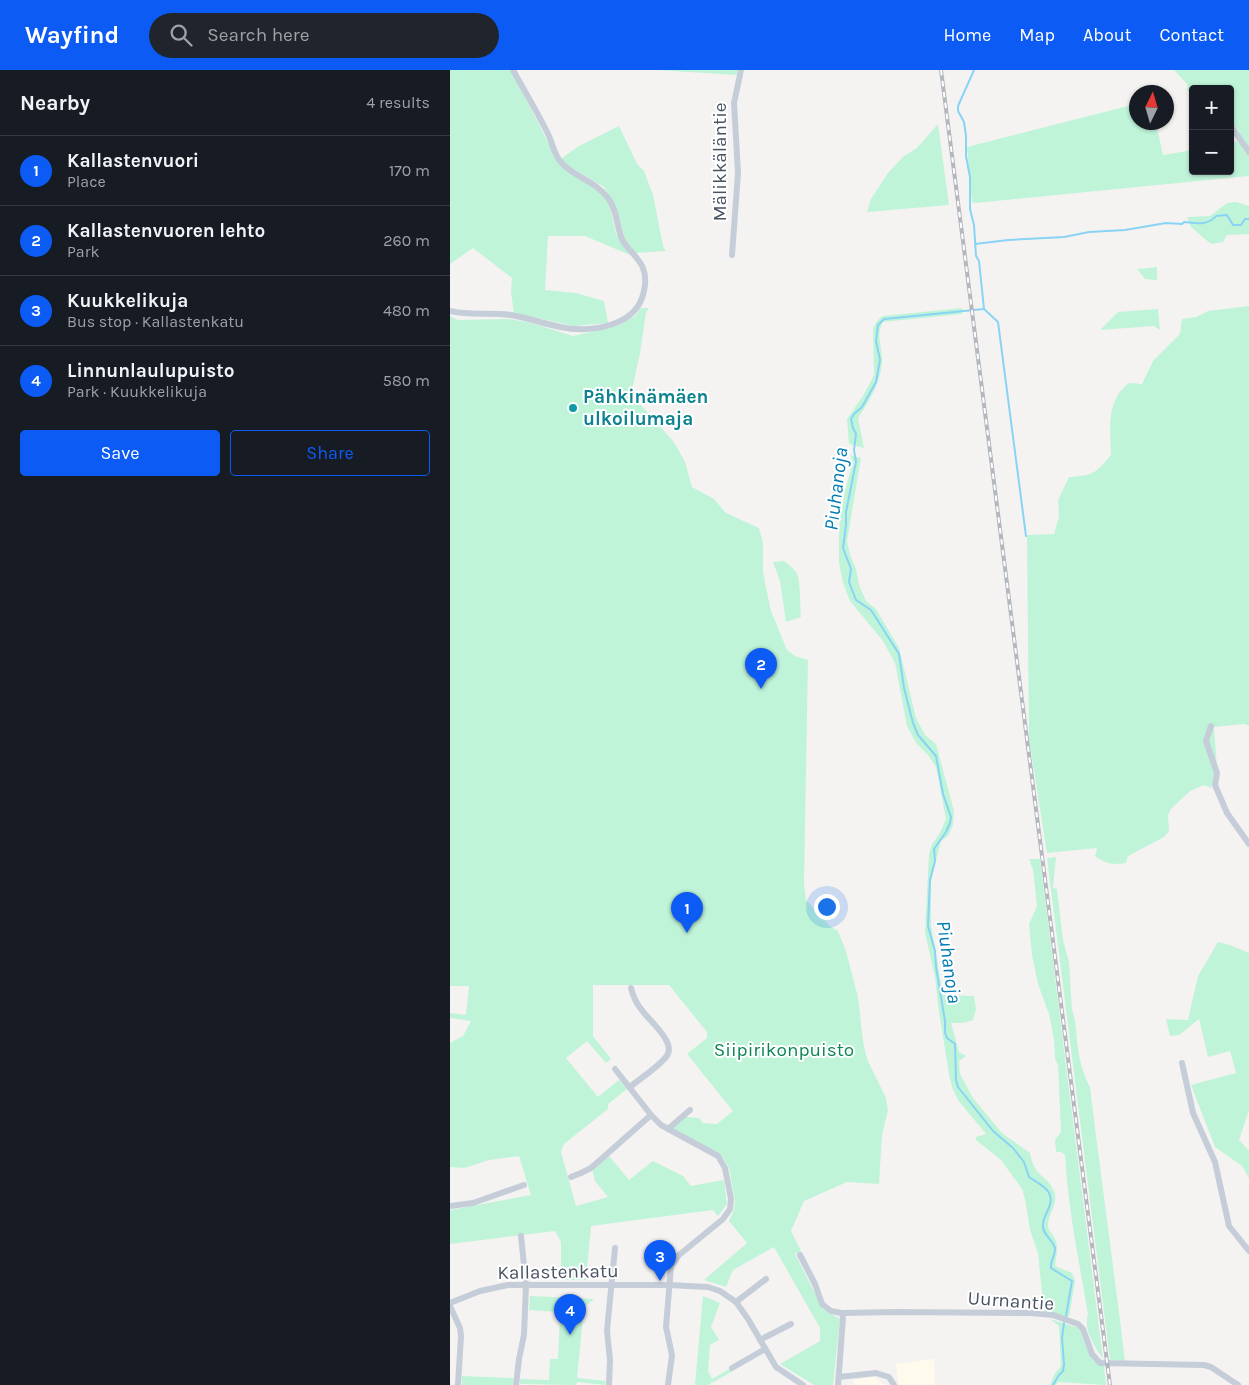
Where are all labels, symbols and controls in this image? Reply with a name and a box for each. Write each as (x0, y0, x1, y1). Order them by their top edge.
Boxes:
search box (149, 13, 499, 58)
text: Wayfind (25, 21, 119, 49)
icon: search (167, 21, 195, 49)
text: Search here (207, 24, 309, 46)
text: Home (943, 24, 991, 46)
text: Map (1019, 24, 1055, 46)
text: About (1083, 24, 1132, 46)
text: Contact (1160, 24, 1224, 46)
north arrow (1129, 85, 1174, 130)
map controls (1189, 85, 1234, 175)
button: + (1189, 85, 1234, 130)
text: Nearby (20, 91, 90, 115)
text: 4 results (366, 93, 430, 112)
street label: Mälikkäläntie (709, 102, 731, 222)
button: − (1189, 130, 1234, 175)
text: Kallastenvuori (67, 150, 199, 172)
text: 1 (33, 161, 39, 180)
text: 170 m (389, 161, 430, 180)
text: Place (67, 172, 106, 191)
text: Kallastenvuoren lehto (67, 220, 265, 242)
text: 2 (31, 231, 41, 250)
text: 260 m (383, 231, 430, 250)
text: Park (67, 242, 99, 261)
text: Kuukkelikuja (67, 290, 188, 312)
text: 3 (31, 301, 41, 320)
text: 480 m (383, 301, 430, 320)
text: Bus stop · Kallastenkatu (67, 312, 244, 331)
text: Linnunlaulupuisto (67, 360, 235, 382)
text: 4 (31, 371, 41, 390)
text: 580 m (383, 371, 430, 390)
text: Park · Kuukkelikuja (67, 382, 207, 401)
place label: Pähkinämäen ulkoilumaja (583, 386, 708, 430)
marker: Pähkinämäen ulkoilumaja (567, 402, 579, 414)
button: Save (20, 430, 220, 476)
button: Share (230, 430, 430, 476)
water label: Piuhanoja (819, 446, 853, 532)
pin: 2 (745, 648, 777, 689)
pin: 1 (671, 892, 703, 933)
your location (814, 894, 840, 920)
water label: Piuhanoja (932, 919, 966, 1005)
park label: Siipirikonpuisto (714, 1039, 854, 1061)
pin: 3 (644, 1240, 676, 1281)
street label: Kallastenkatu (497, 1260, 619, 1284)
street label: Uurnantie (967, 1287, 1055, 1315)
pin: 4 (554, 1294, 586, 1335)

